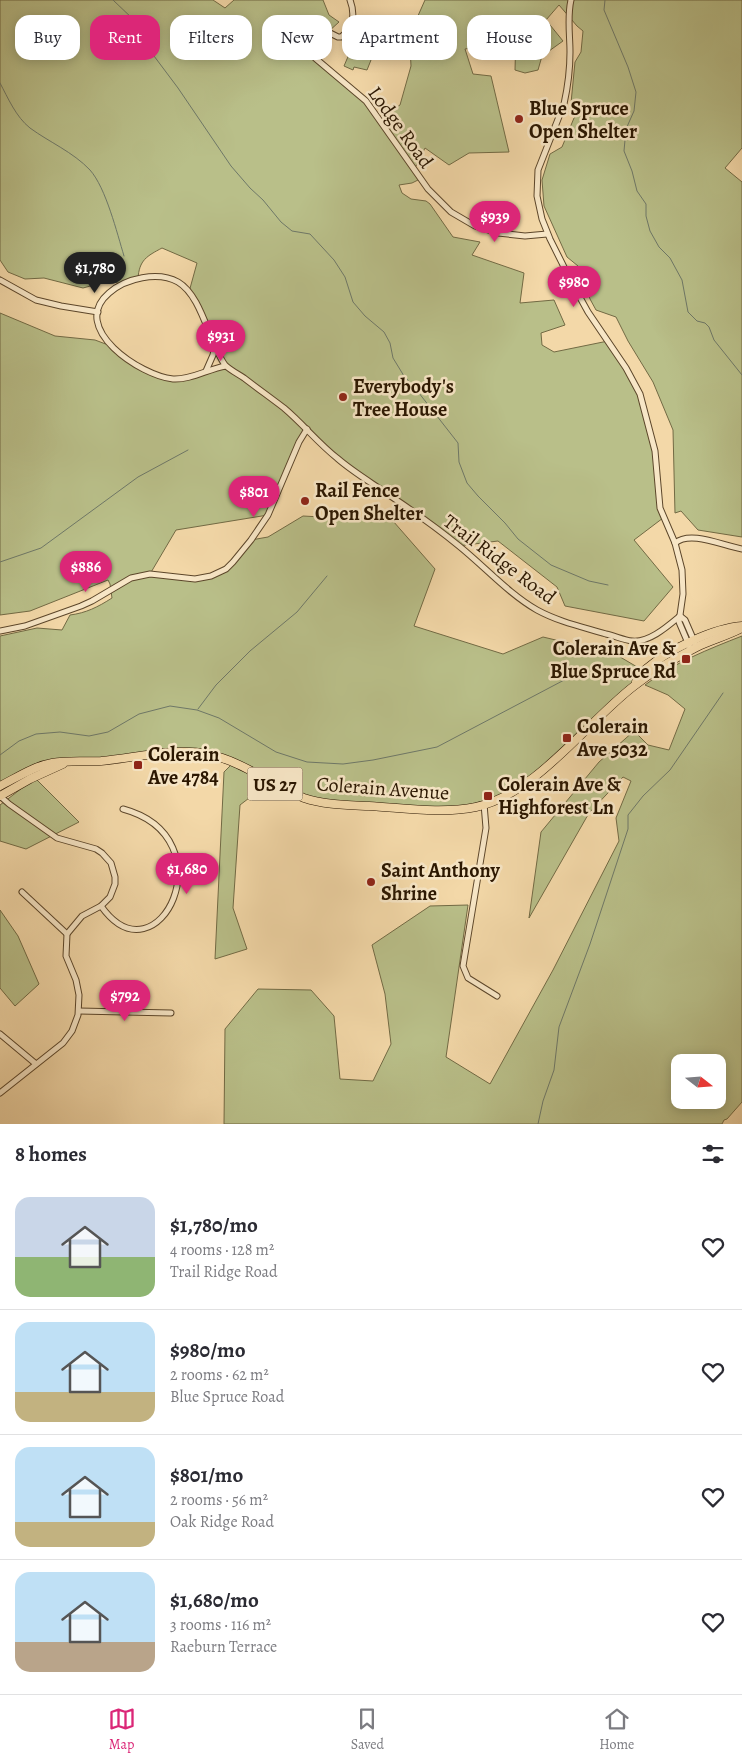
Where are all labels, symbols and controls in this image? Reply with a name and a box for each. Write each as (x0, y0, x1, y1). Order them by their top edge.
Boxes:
chip: Buy (15, 15, 80, 60)
chip: Rent (90, 15, 160, 60)
chip: Filters (170, 15, 252, 60)
chip: New (262, 15, 332, 60)
chip: Apartment (342, 15, 457, 60)
chip: House (467, 15, 551, 60)
street label: Lodge Road (362, 81, 440, 174)
place label: Blue Spruce Open Shelter (529, 95, 637, 145)
marker: Blue Spruce Open Shelter (513, 113, 525, 125)
pin: $939 (465, 200, 525, 243)
text: $939 (480, 206, 510, 228)
pin: $1,780 (54, 252, 136, 294)
text: $1,780 (75, 257, 115, 279)
pin: $980 (544, 266, 604, 308)
text: $980 (559, 271, 589, 293)
pin: $931 (191, 320, 251, 362)
text: $931 (207, 325, 235, 347)
place label: Everybody's Tree House (353, 373, 454, 423)
marker: Everybody's Tree House (337, 391, 349, 403)
pin: $801 (224, 476, 284, 518)
place label: Rail Fence Open Shelter (315, 477, 423, 527)
text: $801 (240, 481, 268, 503)
marker: Rail Fence Open Shelter (299, 495, 311, 507)
street label: Trail Ridge Road (438, 508, 562, 611)
pin: $886 (56, 550, 116, 593)
text: $886 (71, 556, 101, 578)
place label: Colerain Ave & Blue Spruce Rd (550, 635, 677, 685)
marker: Colerain Ave & Blue Spruce Rd (680, 653, 692, 665)
place label: Colerain Ave 5032 (576, 713, 649, 763)
marker: Colerain Ave 5032 (561, 732, 573, 744)
place label: Colerain Ave 4784 (147, 741, 220, 791)
marker: Colerain Ave 4784 (132, 759, 144, 771)
road number: US 27 (248, 768, 302, 801)
street label: Colerain Avenue (316, 770, 450, 807)
place label: Colerain Ave & Highforest Ln (498, 771, 622, 821)
marker: Colerain Ave & Highforest Ln (482, 790, 494, 802)
pin: $1,680 (146, 852, 228, 895)
place label: Saint Anthony Shrine (381, 857, 500, 907)
text: $1,680 (167, 858, 207, 880)
marker: Saint Anthony Shrine (365, 876, 377, 888)
pin: $792 (95, 980, 155, 1022)
text: $792 (110, 985, 140, 1007)
north arrow (671, 1054, 726, 1109)
map controls (671, 1054, 726, 1109)
text: 8 homes (15, 1140, 87, 1168)
icon: filters (699, 1140, 727, 1168)
text: $1,780/mo (170, 1211, 258, 1239)
icon: home (55, 1217, 115, 1277)
icon: heart (699, 1233, 727, 1261)
text: 4 rooms · 128 m² (170, 1239, 274, 1261)
text: Trail Ridge Road (170, 1261, 278, 1283)
text: $980/mo (170, 1336, 246, 1364)
icon: home (55, 1342, 115, 1402)
icon: heart (699, 1358, 727, 1386)
text: 2 rooms · 62 m² (170, 1364, 269, 1386)
text: Blue Spruce Road (170, 1386, 284, 1408)
text: $801/mo (170, 1461, 243, 1489)
icon: home (55, 1467, 115, 1527)
icon: heart (699, 1483, 727, 1511)
text: 2 rooms · 56 m² (170, 1489, 268, 1511)
text: Oak Ridge Road (170, 1511, 274, 1533)
text: $1,680/mo (170, 1586, 259, 1614)
icon: home (55, 1592, 115, 1652)
icon: heart (699, 1608, 727, 1636)
text: 3 rooms · 116 m² (170, 1614, 271, 1636)
text: Raeburn Terrace (170, 1636, 277, 1658)
tab: Map (108, 1705, 136, 1754)
tab: Saved (351, 1705, 384, 1754)
tab: Home (599, 1705, 634, 1754)

